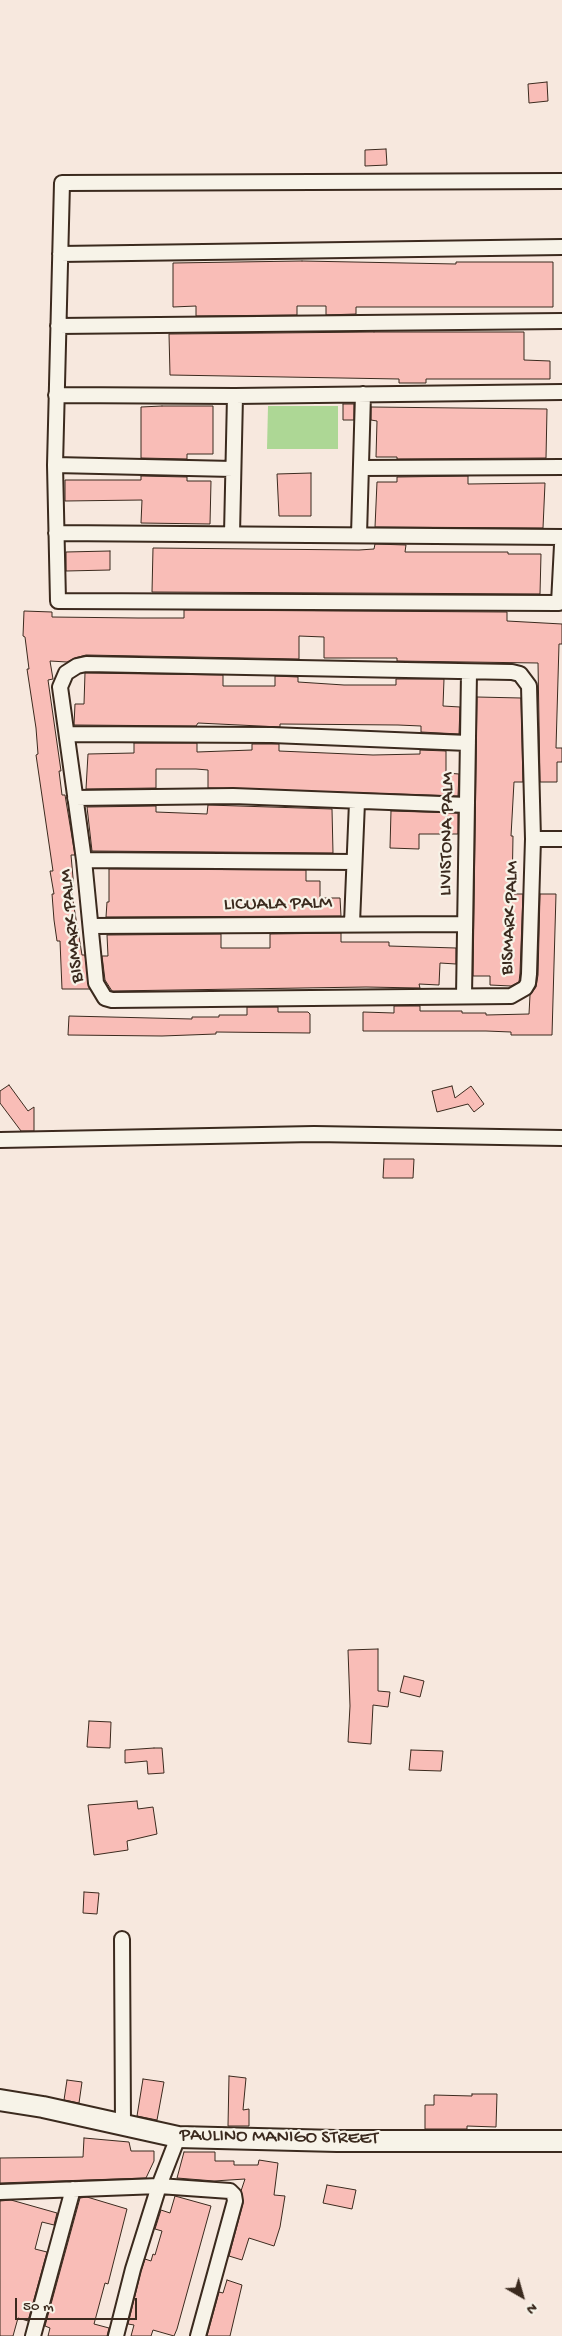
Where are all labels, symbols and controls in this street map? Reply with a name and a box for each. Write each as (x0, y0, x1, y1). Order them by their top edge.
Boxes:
street label: LIVISTONA PALM (436, 772, 460, 896)
street label: BISMARK PALM (497, 860, 525, 976)
street label: BISMARK PALM (56, 868, 90, 984)
street label: LICUALA PALM (224, 893, 332, 917)
street label: PAULINO MANIGO STREET (179, 2125, 379, 2151)
north arrow (497, 2271, 547, 2321)
scale bar (18, 2288, 140, 2320)
text: 50 m (23, 2298, 54, 2316)
text: N (523, 2299, 540, 2318)

